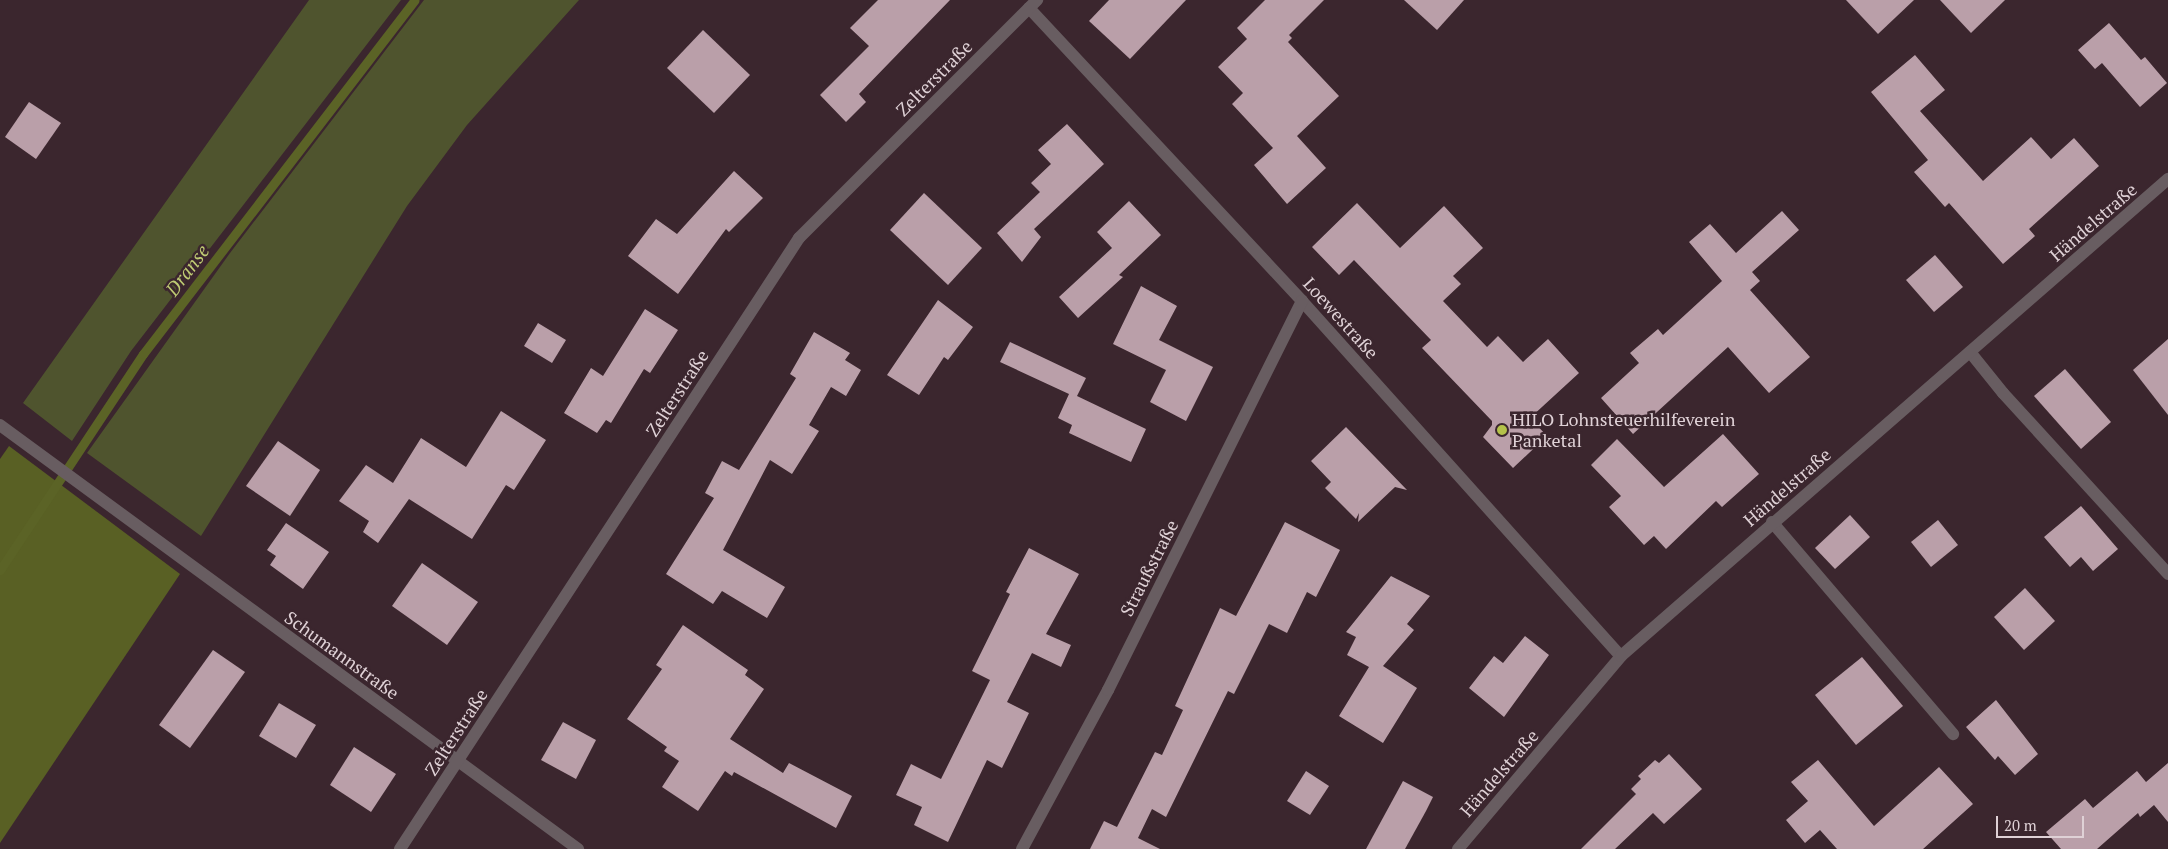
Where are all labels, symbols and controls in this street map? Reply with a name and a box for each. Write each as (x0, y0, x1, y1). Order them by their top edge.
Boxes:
street label: Zelterstraße (891, 35, 977, 121)
street label: Händelstraße (2045, 178, 2141, 266)
water label: Dranse (160, 240, 214, 300)
street label: Loewestraße (1299, 273, 1383, 363)
street label: Zelterstraße (641, 346, 713, 440)
place label: HILO Lohnsteuerhilfeverein Panketal (1512, 409, 1735, 452)
marker: HILO Lohnsteuerhilfeverein Panketal (1496, 424, 1508, 436)
street label: Händelstraße (1739, 443, 1835, 531)
street label: Straußstraße (1116, 516, 1182, 620)
street label: Schumannstraße (281, 606, 403, 704)
street label: Zelterstraße (420, 685, 492, 779)
street label: Händelstraße (1455, 725, 1543, 821)
scale bar (1998, 806, 2086, 838)
text: 20 m (2004, 815, 2037, 835)

